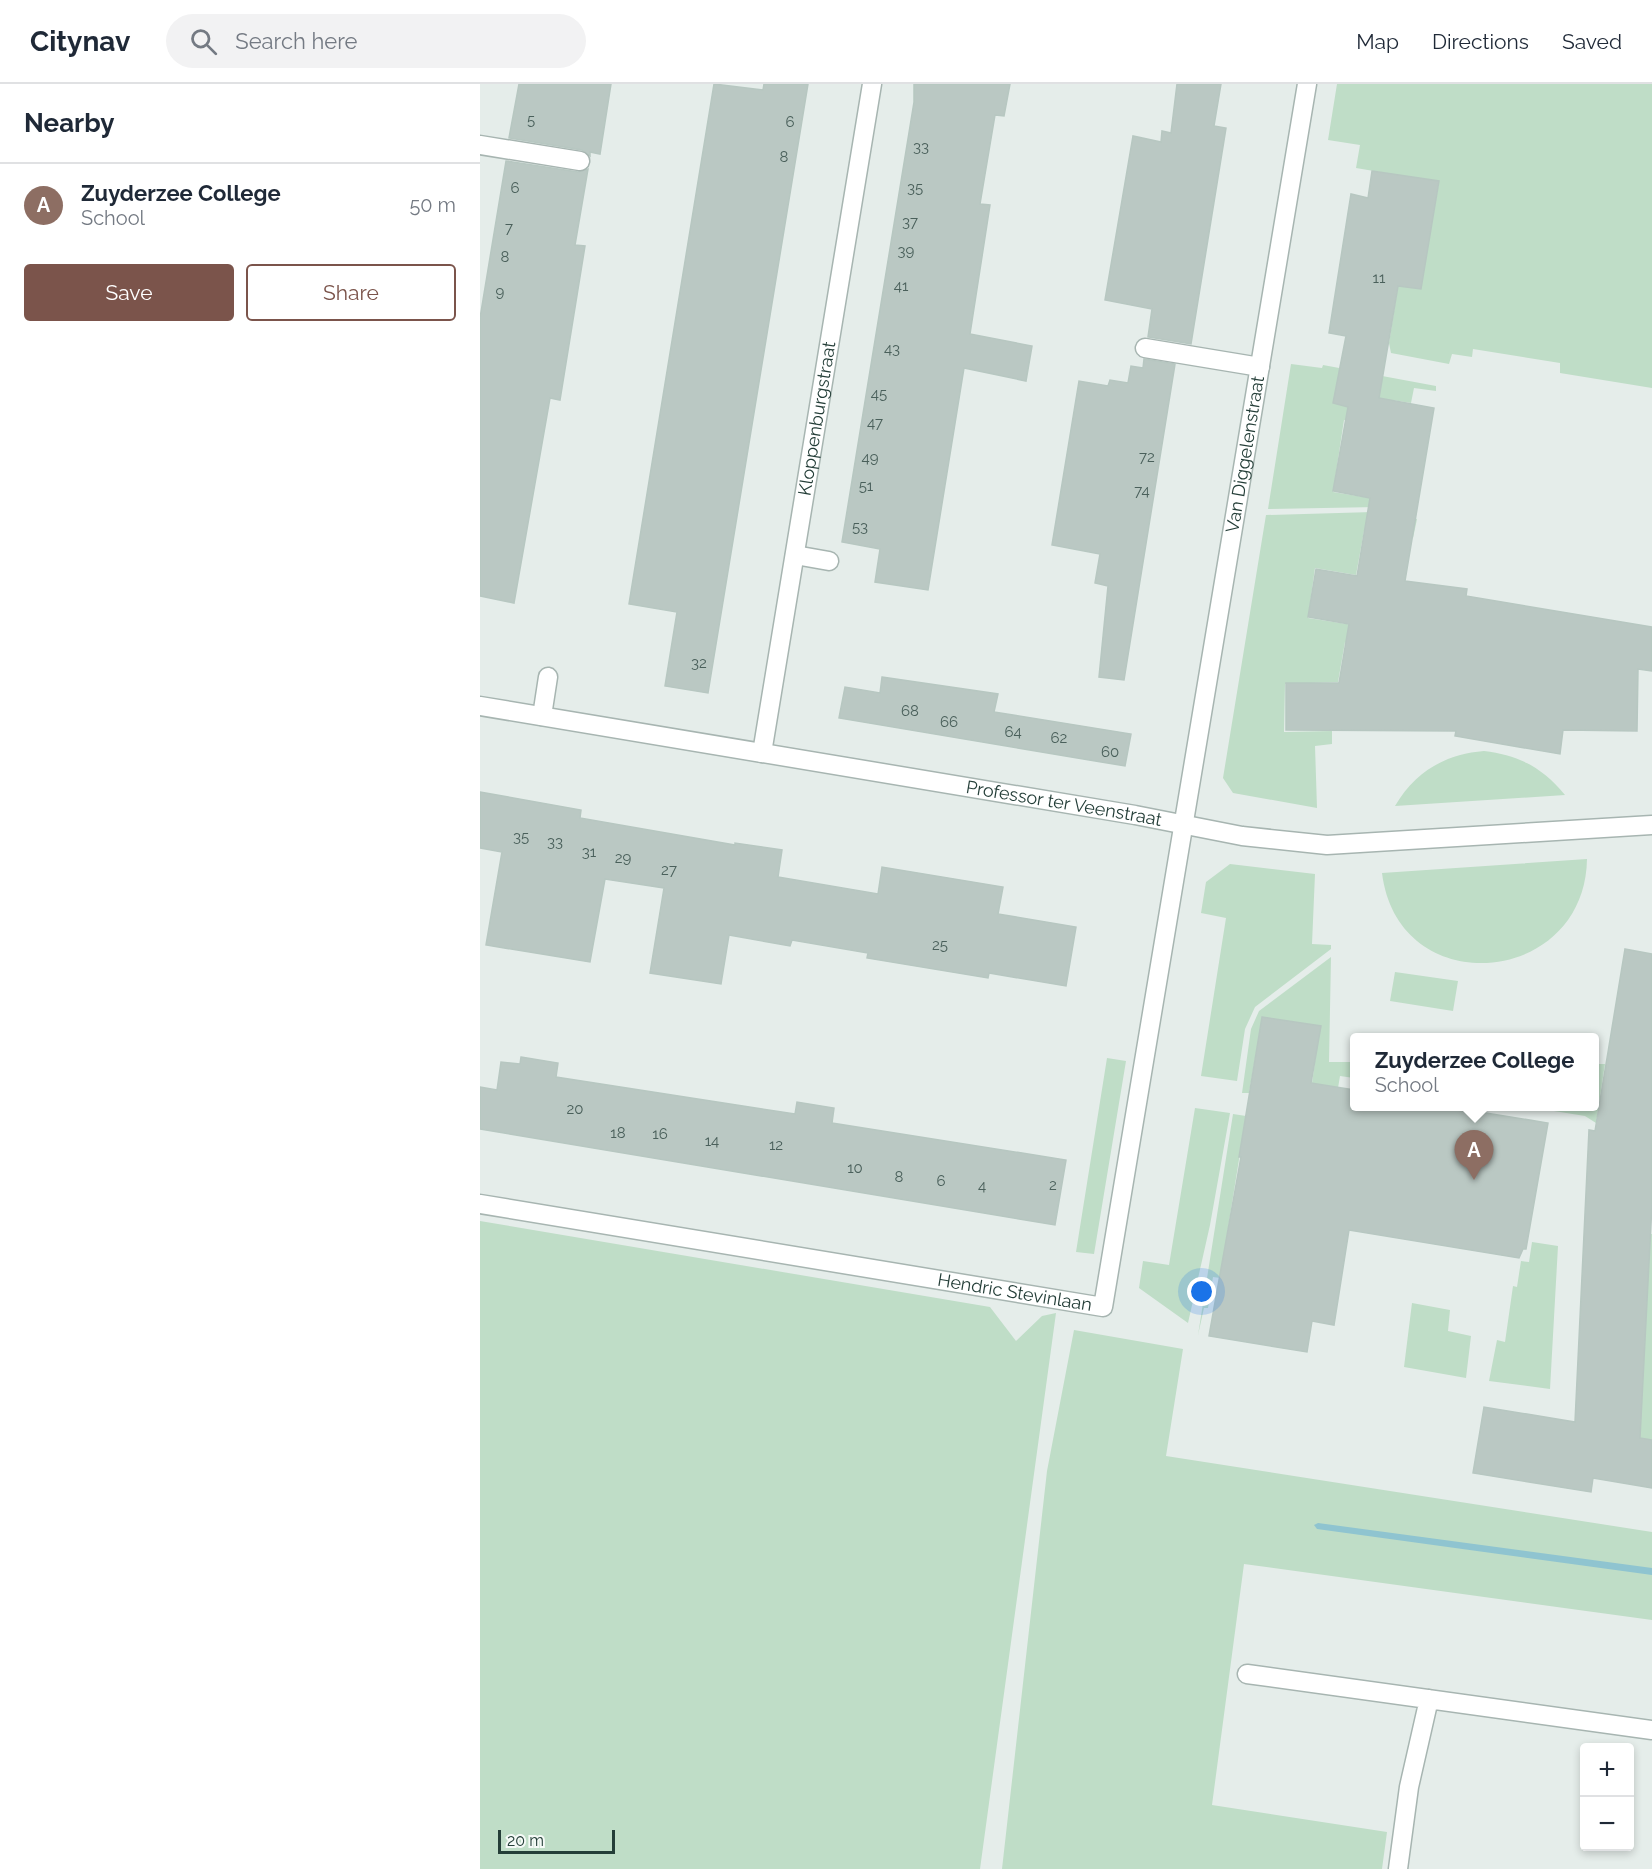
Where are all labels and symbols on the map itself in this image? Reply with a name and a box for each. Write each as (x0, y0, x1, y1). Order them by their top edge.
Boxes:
house number: 5 (527, 111, 535, 129)
house number: 6 (785, 113, 795, 131)
house number: 33 (913, 138, 929, 156)
house number: 8 (780, 148, 789, 166)
house number: 6 (510, 179, 520, 197)
house number: 35 (907, 179, 923, 197)
house number: 37 (902, 213, 918, 231)
house number: 7 (505, 219, 513, 237)
house number: 39 (898, 242, 915, 260)
house number: 8 (501, 248, 510, 266)
house number: 11 (1373, 269, 1386, 287)
house number: 41 (894, 277, 909, 295)
house number: 9 (496, 283, 505, 301)
street label: Kloppenburgstraat (793, 340, 840, 497)
house number: 43 (884, 340, 900, 358)
street label: Van Diggelenstraat (1221, 374, 1268, 534)
house number: 45 (871, 385, 887, 403)
house number: 47 (867, 414, 883, 432)
house number: 72 (1139, 448, 1155, 466)
house number: 49 (862, 449, 879, 467)
house number: 51 (859, 477, 874, 495)
house number: 74 (1134, 482, 1150, 500)
house number: 53 (852, 518, 868, 536)
house number: 32 (691, 654, 707, 672)
house number: 68 (901, 702, 919, 720)
house number: 66 (940, 713, 958, 731)
house number: 64 (1004, 723, 1022, 741)
house number: 62 (1051, 729, 1068, 747)
house number: 60 (1101, 743, 1119, 761)
street label: Professor ter Veenstraat (965, 776, 1164, 830)
house number: 35 (513, 828, 529, 846)
house number: 33 (547, 833, 563, 851)
house number: 31 (582, 843, 597, 861)
house number: 29 (615, 849, 632, 867)
house number: 27 (661, 861, 677, 879)
house number: 25 (932, 936, 948, 954)
house number: 20 (567, 1100, 584, 1118)
house number: 18 (610, 1124, 626, 1142)
house number: 16 (652, 1125, 668, 1143)
pin: A (1454, 1130, 1494, 1180)
house number: 14 (705, 1132, 719, 1150)
house number: 12 (769, 1136, 783, 1154)
house number: 10 (847, 1159, 863, 1177)
house number: 8 (895, 1168, 904, 1186)
house number: 6 (936, 1172, 946, 1190)
house number: 2 (1049, 1176, 1057, 1194)
house number: 4 (978, 1177, 986, 1195)
street label: Hendric Stevinlaan (936, 1269, 1094, 1315)
your location (1187, 1277, 1216, 1306)
scale bar (498, 1827, 615, 1854)

